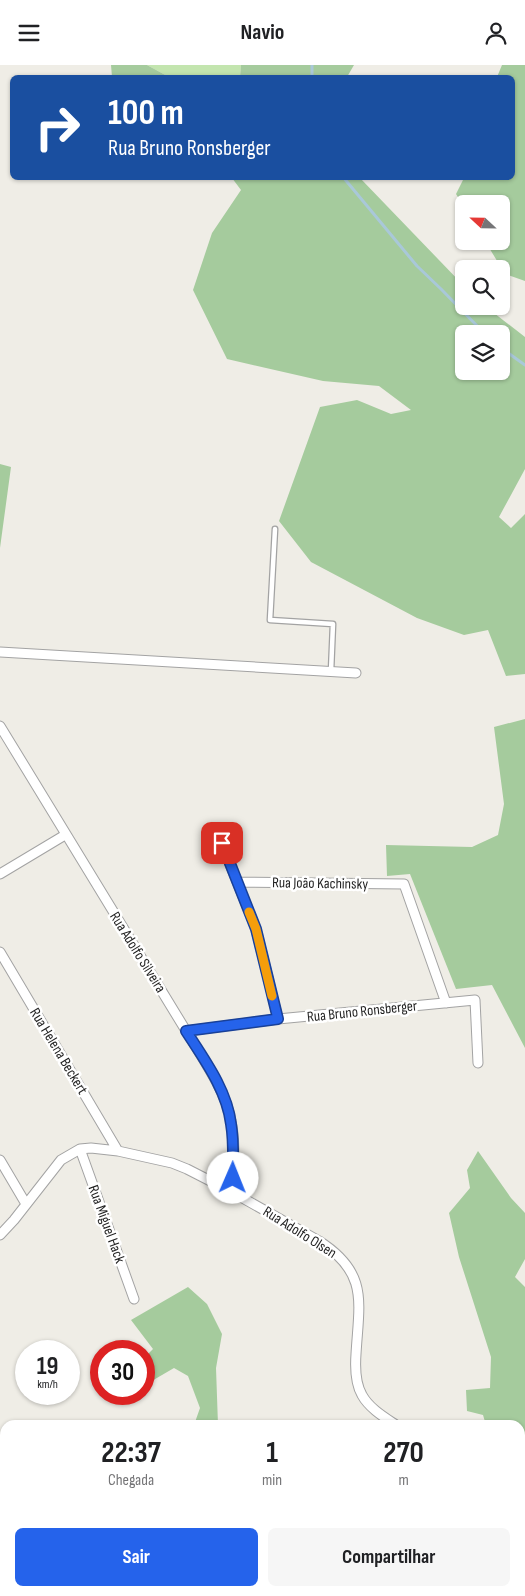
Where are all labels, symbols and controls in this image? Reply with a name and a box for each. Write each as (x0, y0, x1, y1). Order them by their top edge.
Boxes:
icon: menu (15, 19, 43, 47)
text: Navio (241, 19, 284, 46)
icon: person (482, 19, 510, 47)
text: 100 m (108, 92, 184, 135)
icon: right (25, 95, 90, 160)
text: Rua Bruno Ronsberger (108, 135, 271, 162)
north arrow (455, 195, 510, 250)
map controls (455, 195, 510, 380)
button: search (455, 260, 510, 315)
button: layers (455, 325, 510, 380)
pin (201, 822, 243, 864)
icon: arrive (208, 829, 236, 857)
street label: Rua João Kachinsky (272, 873, 368, 894)
street label: Rua Adolfo Silveira (105, 908, 170, 996)
street label: Rua Bruno Ronsberger (306, 996, 419, 1027)
street label: Rua Helena Beckert (25, 1004, 92, 1098)
position arrow (206, 1151, 258, 1203)
street label: Rua Miguel Hack (84, 1183, 130, 1266)
street label: Rua Adolfo Olsen (259, 1202, 340, 1263)
speed limit sign: 30 (90, 1340, 155, 1405)
text: 19 (37, 1351, 58, 1382)
text: km/h (37, 1377, 58, 1392)
text: 22:37 (101, 1435, 161, 1471)
text: 1 (266, 1435, 278, 1471)
text: 270 (383, 1435, 424, 1471)
text: Chegada (108, 1471, 154, 1490)
text: min (262, 1471, 282, 1490)
text: m (398, 1471, 409, 1490)
button: Sair (15, 1528, 258, 1586)
button: Compartilhar (268, 1528, 510, 1586)

